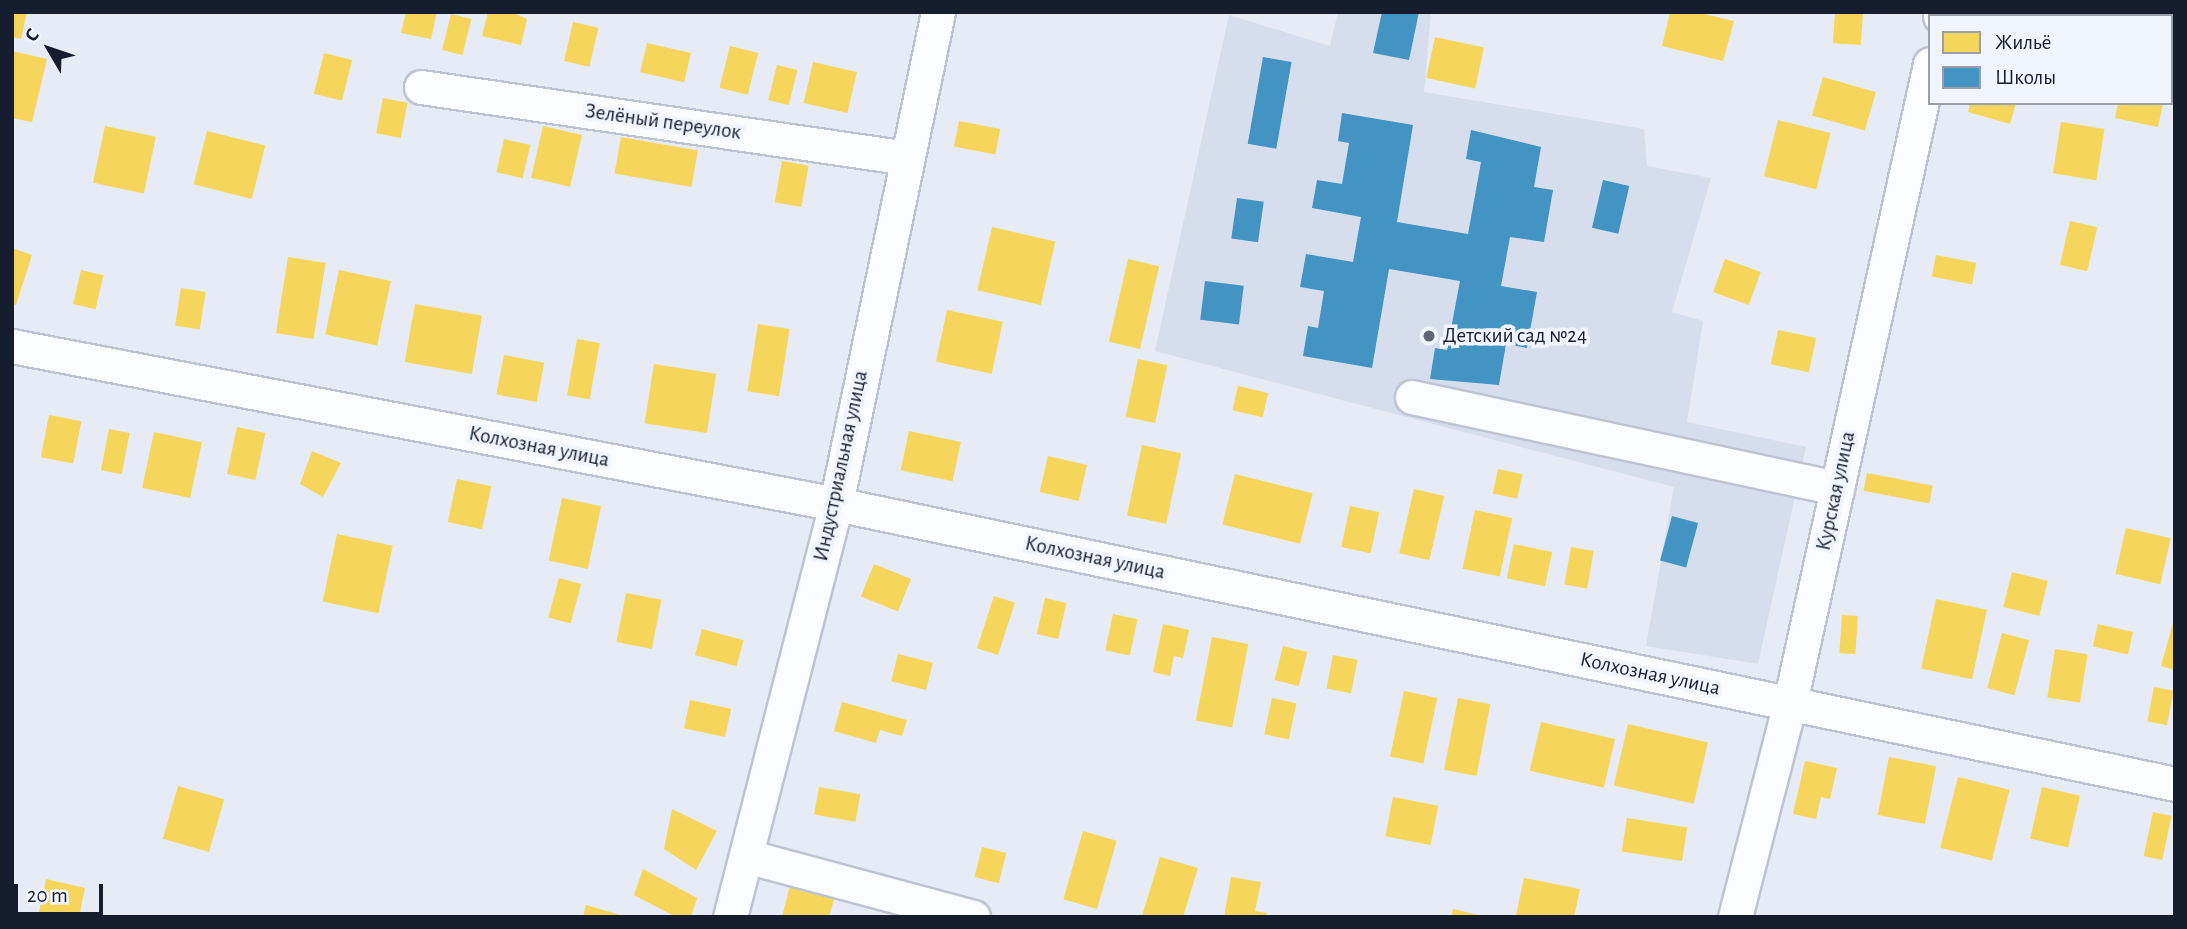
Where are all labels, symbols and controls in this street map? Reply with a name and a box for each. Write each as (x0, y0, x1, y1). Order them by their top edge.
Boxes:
north arrow (14, 14, 84, 84)
legend (1928, 14, 2173, 105)
text: С (22, 25, 43, 46)
text: Жильё (1995, 32, 2051, 53)
text: Школы (1995, 67, 2056, 88)
street label: Зелёный переулок (584, 99, 742, 145)
place label: Детский сад №24 (1443, 323, 1587, 349)
marker: Детский сад №24 (1421, 328, 1437, 344)
street label: Индустриальная улица (808, 368, 874, 564)
street label: Колхозная улица (467, 421, 611, 473)
street label: Курская улица (1811, 429, 1861, 553)
street label: Колхозная улица (1023, 531, 1167, 585)
street label: Колхозная улица (1578, 647, 1722, 701)
scale bar (18, 870, 107, 914)
text: 20 m (27, 885, 68, 906)

